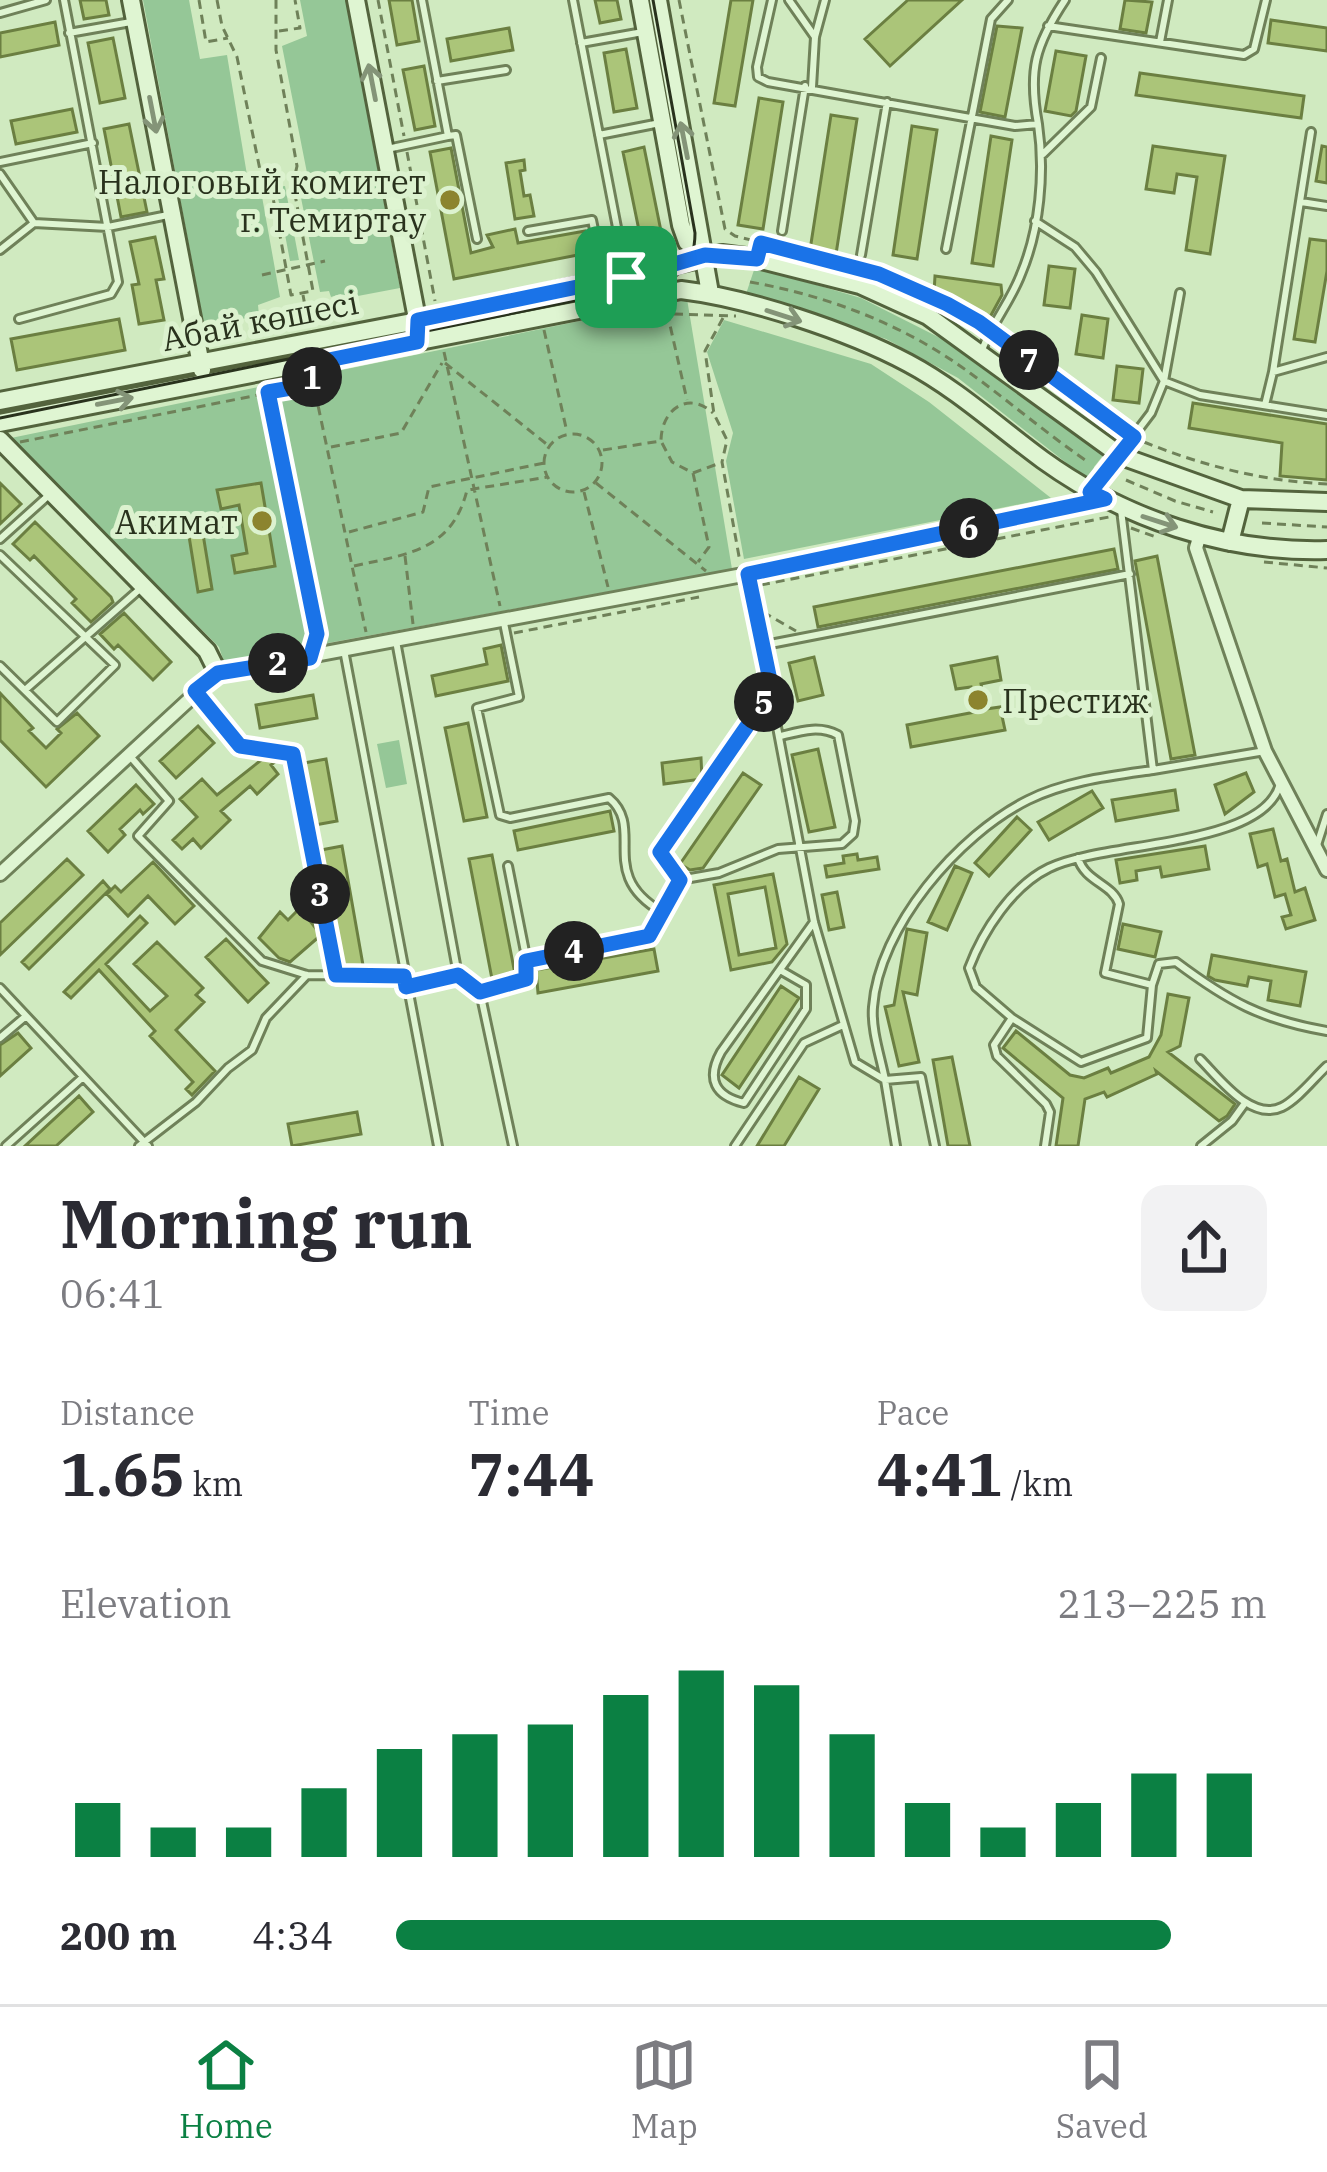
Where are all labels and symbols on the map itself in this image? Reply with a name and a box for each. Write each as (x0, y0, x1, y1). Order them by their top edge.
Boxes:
one-way arrow (359, 63, 382, 102)
one-way arrow (143, 95, 165, 134)
one-way arrow (672, 122, 694, 161)
place label: Налоговый комитет г. Темиртау (98, 160, 426, 241)
marker: Налоговый комитет г. Темиртау (437, 187, 463, 213)
pin (575, 226, 677, 328)
street label: Абай көшесі (158, 280, 362, 360)
one-way arrow (764, 307, 802, 329)
pin: 7 (999, 330, 1059, 390)
pin: 1 (282, 347, 342, 407)
one-way arrow (94, 389, 133, 411)
pin: 6 (939, 498, 999, 558)
place label: Акимат (115, 500, 238, 543)
marker: Акимат (249, 508, 275, 534)
one-way arrow (1140, 513, 1178, 535)
pin: 2 (248, 633, 308, 693)
pin: 5 (734, 672, 794, 732)
place label: Престиж (1002, 679, 1149, 722)
marker: Престиж (965, 687, 991, 713)
pin: 3 (290, 864, 350, 924)
pin: 4 (544, 921, 604, 981)

